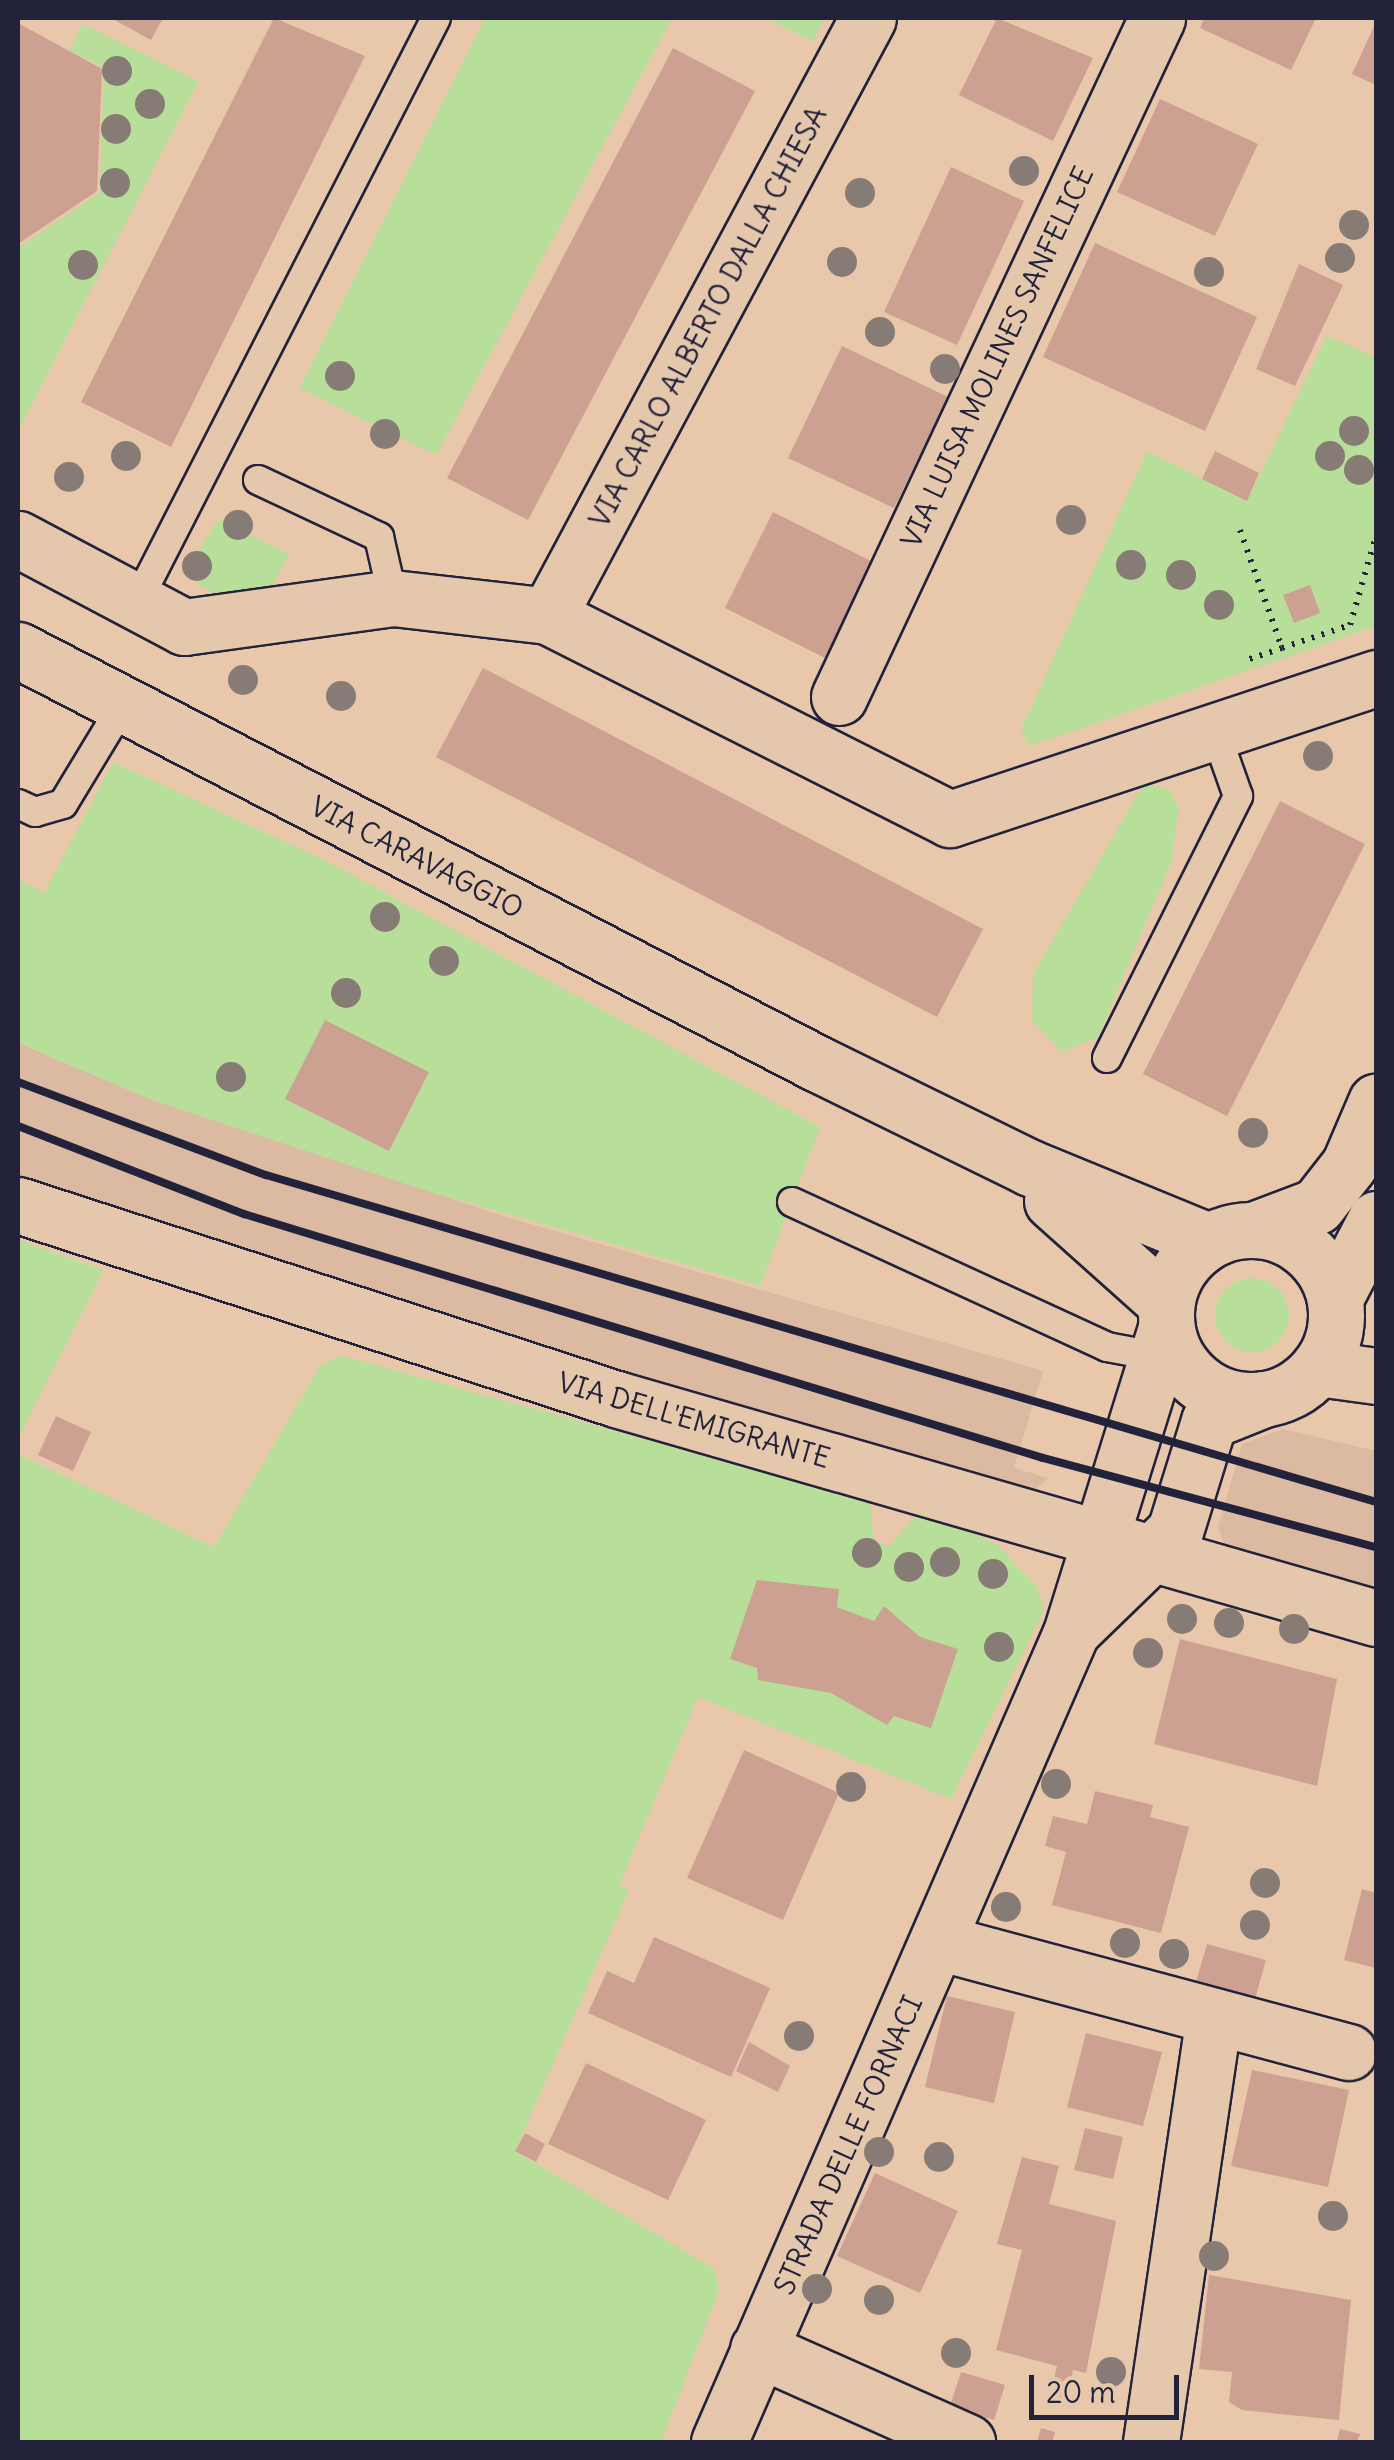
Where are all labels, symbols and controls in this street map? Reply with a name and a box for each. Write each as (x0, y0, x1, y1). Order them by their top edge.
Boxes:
street label: VIA CARLO ALBERTO DALLA CHIESA (582, 101, 834, 533)
street label: VIA LUISA MOLINES SANFELICE (894, 161, 1100, 553)
street label: VIA CARAVAGGIO (305, 789, 529, 925)
street label: VIA DELL'EMIGRANTE (554, 1365, 834, 1475)
street label: STRADA DELLE FORNACI (767, 1990, 929, 2300)
scale bar (1034, 2355, 1184, 2417)
text: 20 m (1046, 2373, 1116, 2411)

